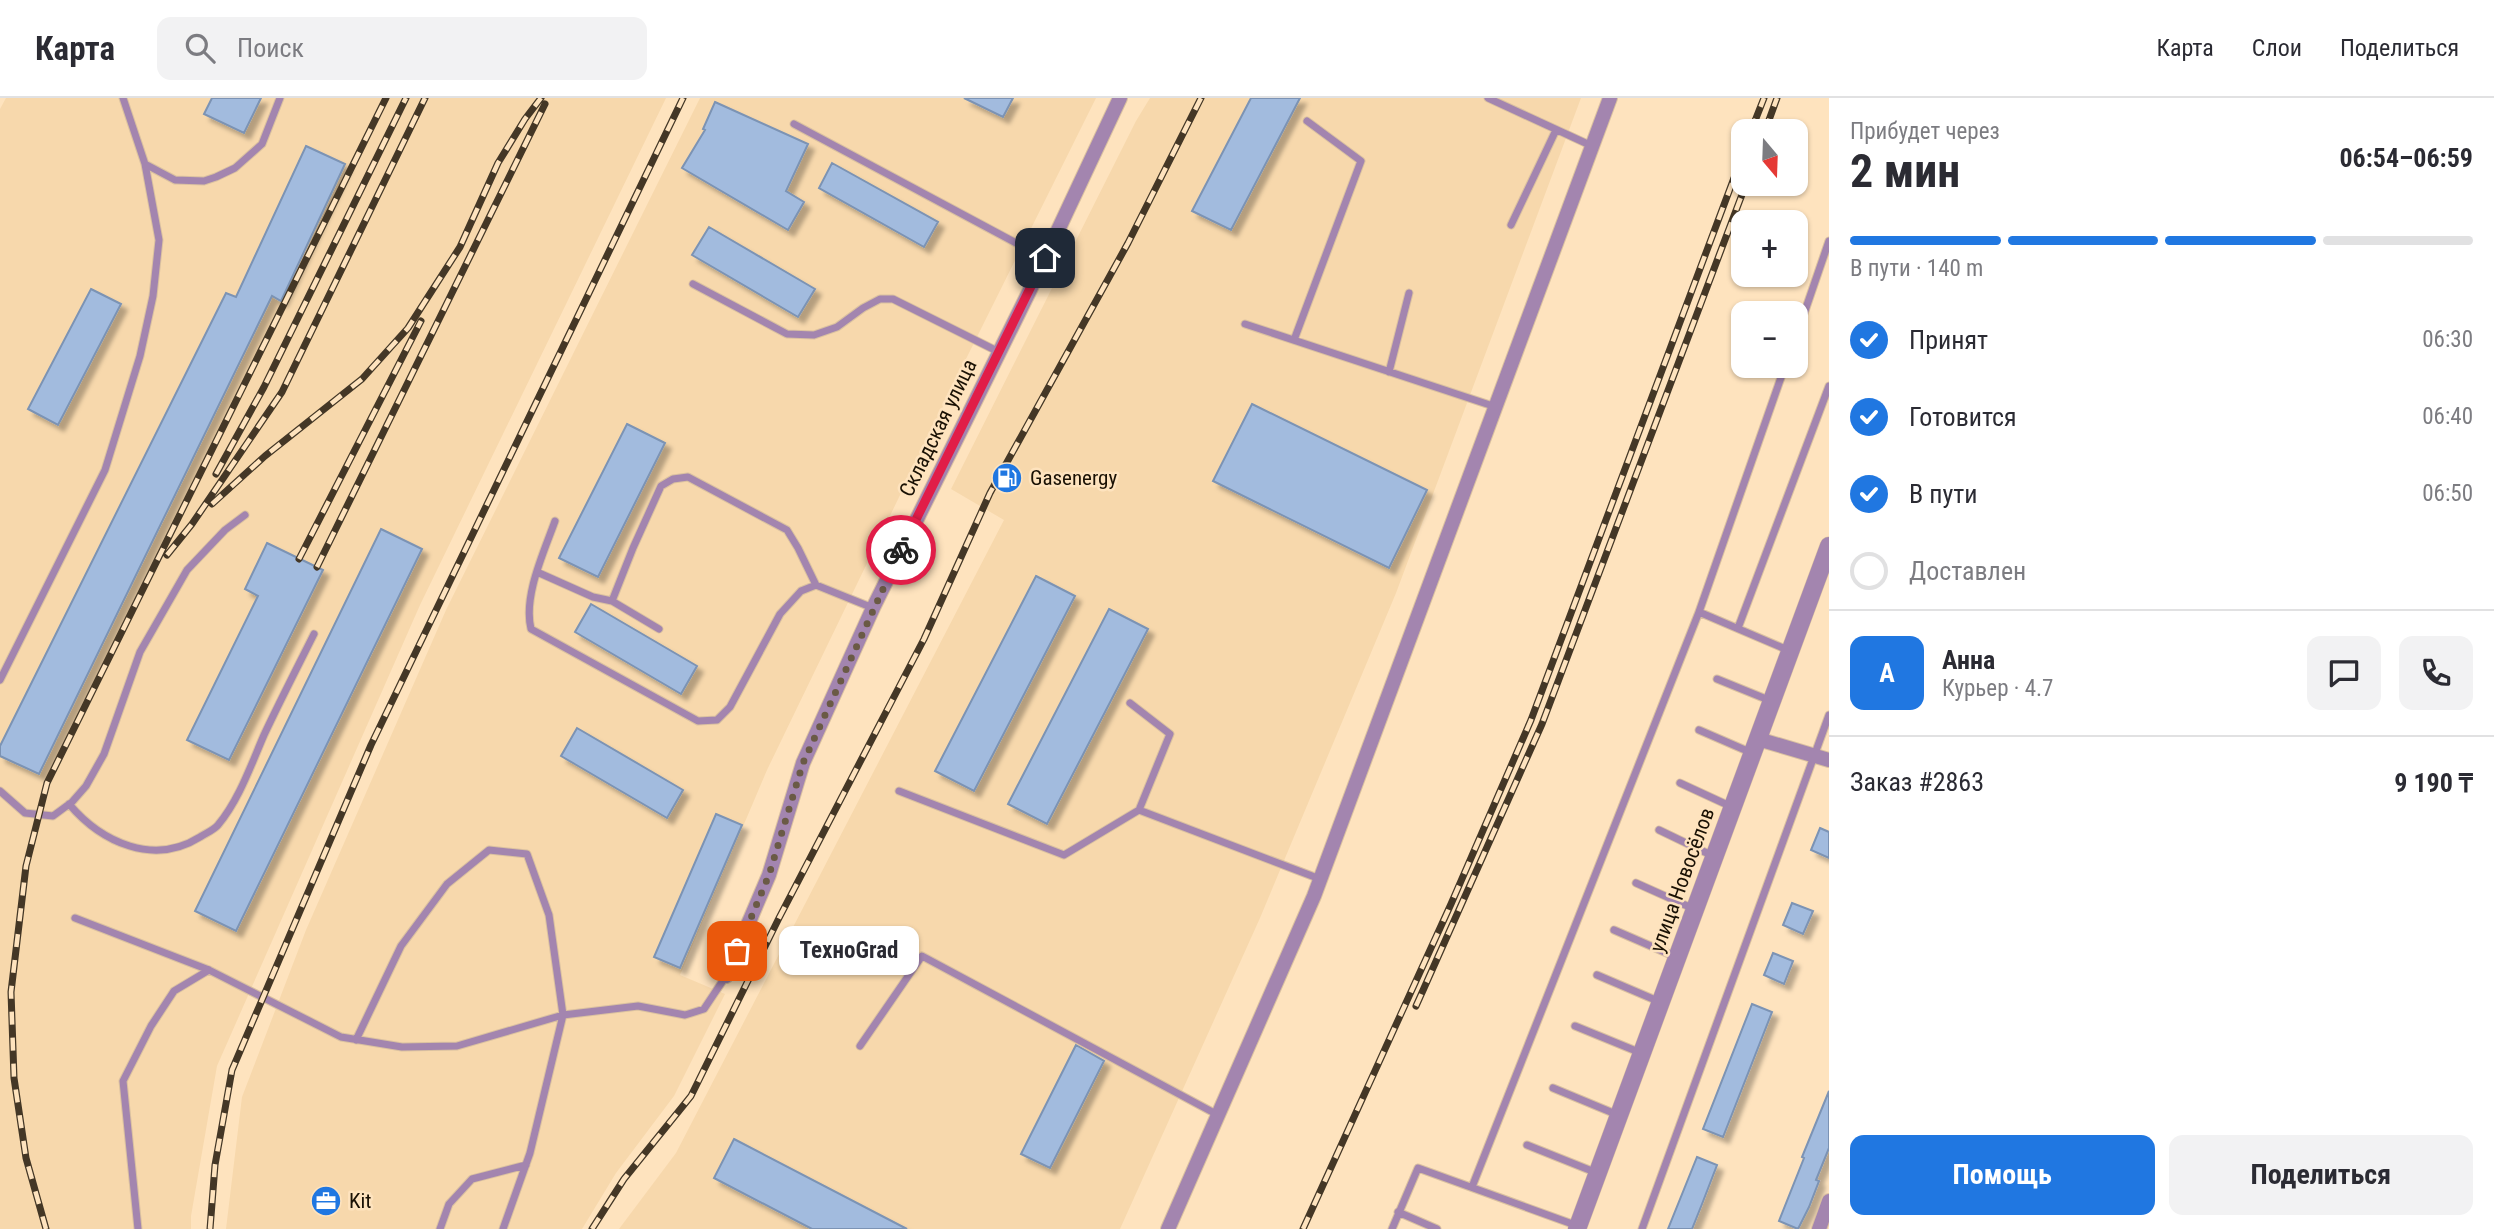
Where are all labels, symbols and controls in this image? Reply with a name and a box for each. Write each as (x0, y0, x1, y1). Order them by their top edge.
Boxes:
search box (157, 17, 647, 80)
text: Карта (35, 29, 115, 68)
icon: search (181, 29, 219, 67)
text: Поиск (237, 33, 304, 63)
text: Карта (2156, 34, 2214, 62)
text: Слои (2252, 34, 2302, 62)
text: Поделиться (2340, 34, 2459, 62)
text: Прибудет через (1850, 118, 2000, 145)
north arrow (1731, 119, 1808, 196)
map controls (1731, 119, 1808, 378)
text: 06:54–06:59 (2339, 143, 2473, 173)
text: 2 мин (1850, 144, 1960, 198)
button: + (1731, 210, 1808, 287)
pin (1015, 228, 1075, 288)
icon: home (1026, 239, 1064, 277)
text: В пути · 140 m (1850, 255, 1983, 282)
button: − (1731, 301, 1808, 378)
icon: check (1850, 321, 1888, 359)
text: Принят (1909, 325, 1988, 355)
text: 06:30 (2422, 326, 2473, 353)
street label: Складская улица (894, 355, 982, 501)
icon: check (1850, 398, 1888, 436)
text: Готовится (1909, 402, 2017, 432)
text: 06:40 (2422, 403, 2473, 430)
fuel station icon: Gasenergy (990, 461, 1024, 495)
place label: Gasenergy (1030, 466, 1117, 490)
icon: check (1850, 475, 1888, 513)
text: В пути (1909, 479, 1978, 509)
text: 06:50 (2422, 480, 2473, 507)
courier (866, 515, 936, 585)
icon: bike (882, 531, 920, 569)
text: Доставлен (1909, 556, 2026, 586)
button: chat (2307, 636, 2381, 710)
button: phone (2399, 636, 2473, 710)
text: Анна (1942, 645, 1995, 675)
text: А (1879, 658, 1895, 688)
text: Курьер · 4.7 (1942, 675, 2053, 702)
text: Заказ #2863 (1850, 767, 1984, 797)
text: 9 190 ₸ (2394, 768, 2473, 798)
street label: улица Новосёлов (1645, 805, 1719, 955)
pin (707, 921, 767, 981)
callout: ТехноGrad (779, 926, 919, 976)
icon: bag (718, 932, 756, 970)
text: ТехноGrad (800, 937, 898, 964)
button: Помощь (1850, 1135, 2155, 1215)
button: Поделиться (2169, 1135, 2473, 1215)
office icon: Kit (309, 1184, 343, 1218)
place label: Kit (349, 1189, 372, 1213)

